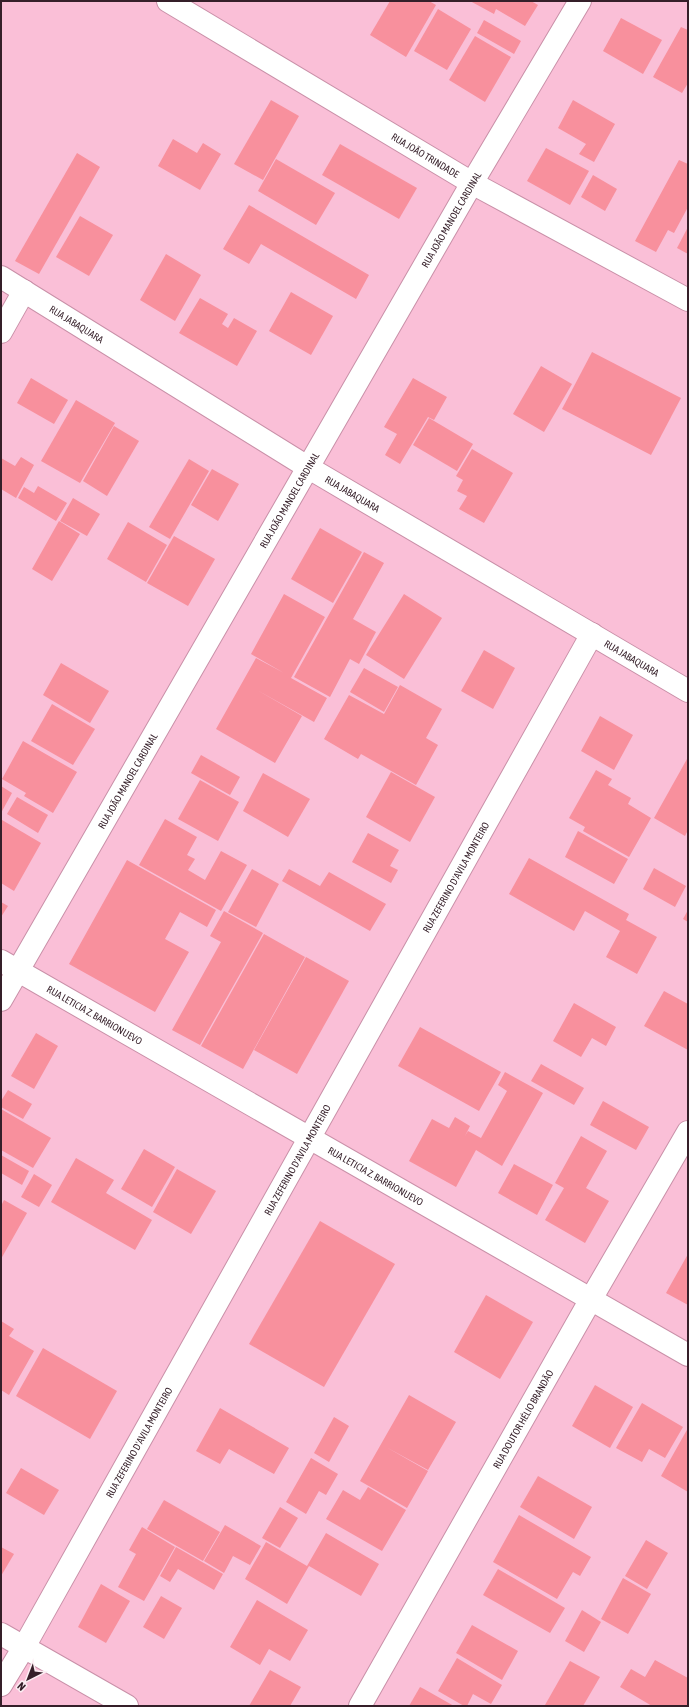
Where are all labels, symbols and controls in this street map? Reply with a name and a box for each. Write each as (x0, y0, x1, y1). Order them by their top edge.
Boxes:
street label: RUA JOÃO TRINDADE (389, 131, 461, 180)
street label: RUA JOÃO MANOEL CARDINAL (420, 170, 483, 269)
street label: RUA JABAQUARA (47, 303, 105, 345)
street label: RUA JOÃO MANOEL CARDINAL (258, 451, 322, 550)
street label: RUA JABAQUARA (323, 474, 382, 514)
street label: RUA JABAQUARA (602, 638, 661, 679)
street label: RUA JOÃO MANOEL CARDINAL (96, 731, 160, 831)
street label: RUA ZEFERINO D'AVILA MONTEIRO (421, 820, 492, 935)
street label: RUA LETICIA Z. BARRIONUEVO (45, 984, 144, 1047)
street label: RUA ZEFERINO D'AVILA MONTEIRO (262, 1103, 333, 1217)
street label: RUA LETICIA Z. BARRIONUEVO (326, 1145, 425, 1208)
street label: RUA DOUTOR HÉLIO BRANDÃO (491, 1368, 556, 1471)
street label: RUA ZEFERINO D'AVILA MONTEIRO (104, 1385, 175, 1500)
north arrow (8, 1659, 48, 1699)
text: N (15, 1680, 28, 1693)

